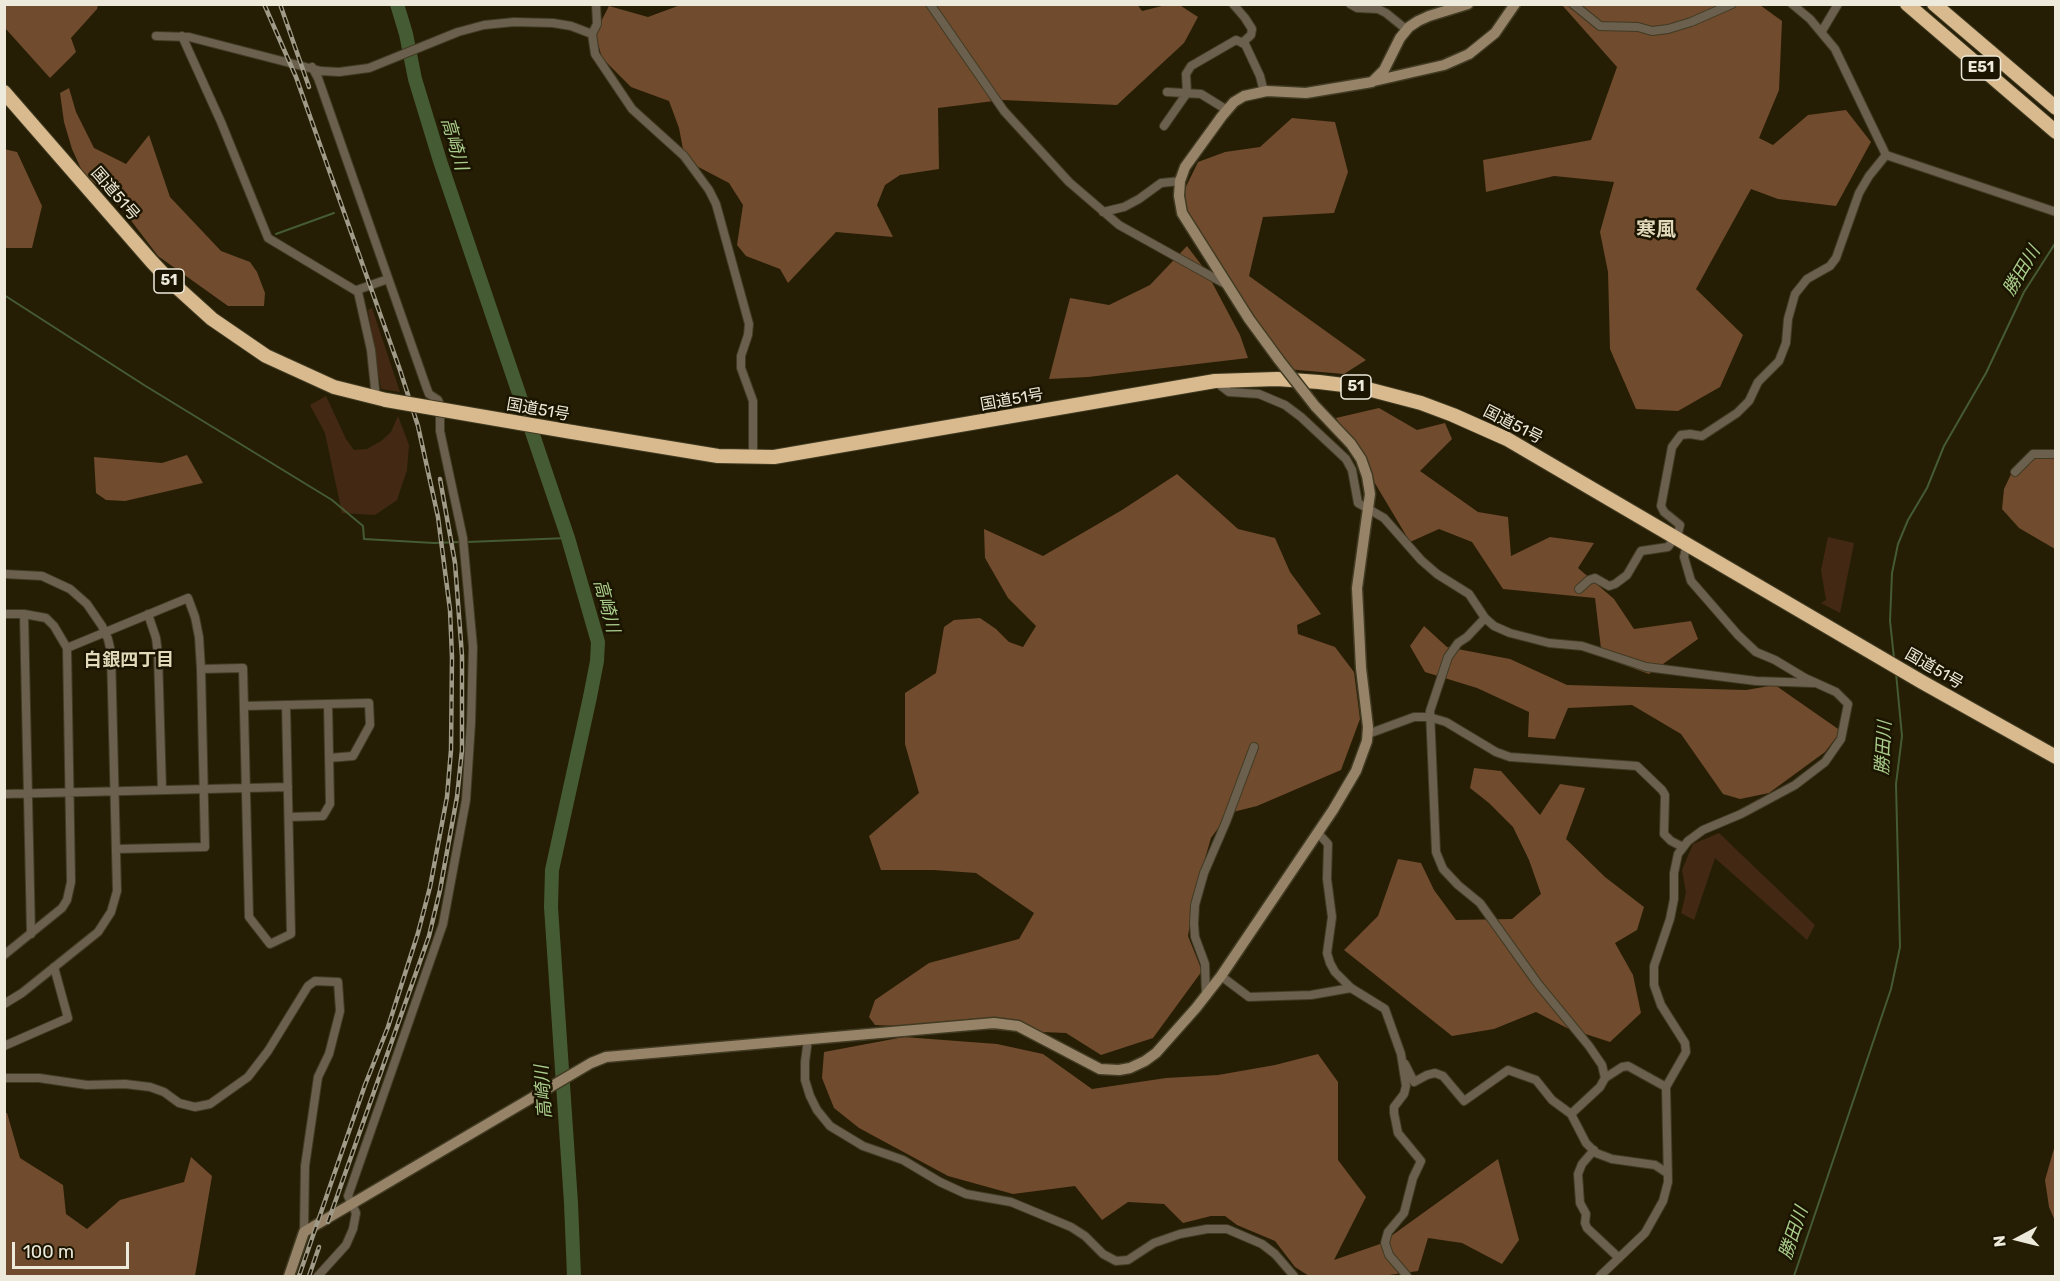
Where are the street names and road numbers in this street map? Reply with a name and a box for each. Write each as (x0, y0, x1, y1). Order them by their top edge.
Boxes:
road number: E51 (1962, 56, 2000, 80)
street label: 国道51号 (87, 164, 143, 224)
road number: 51 (154, 269, 184, 293)
road number: 51 (1341, 375, 1371, 399)
street label: 国道51号 (979, 385, 1045, 415)
street label: 国道51号 (505, 395, 571, 425)
street label: 国道51号 (1480, 402, 1546, 448)
street label: 国道51号 (1901, 645, 1967, 693)

